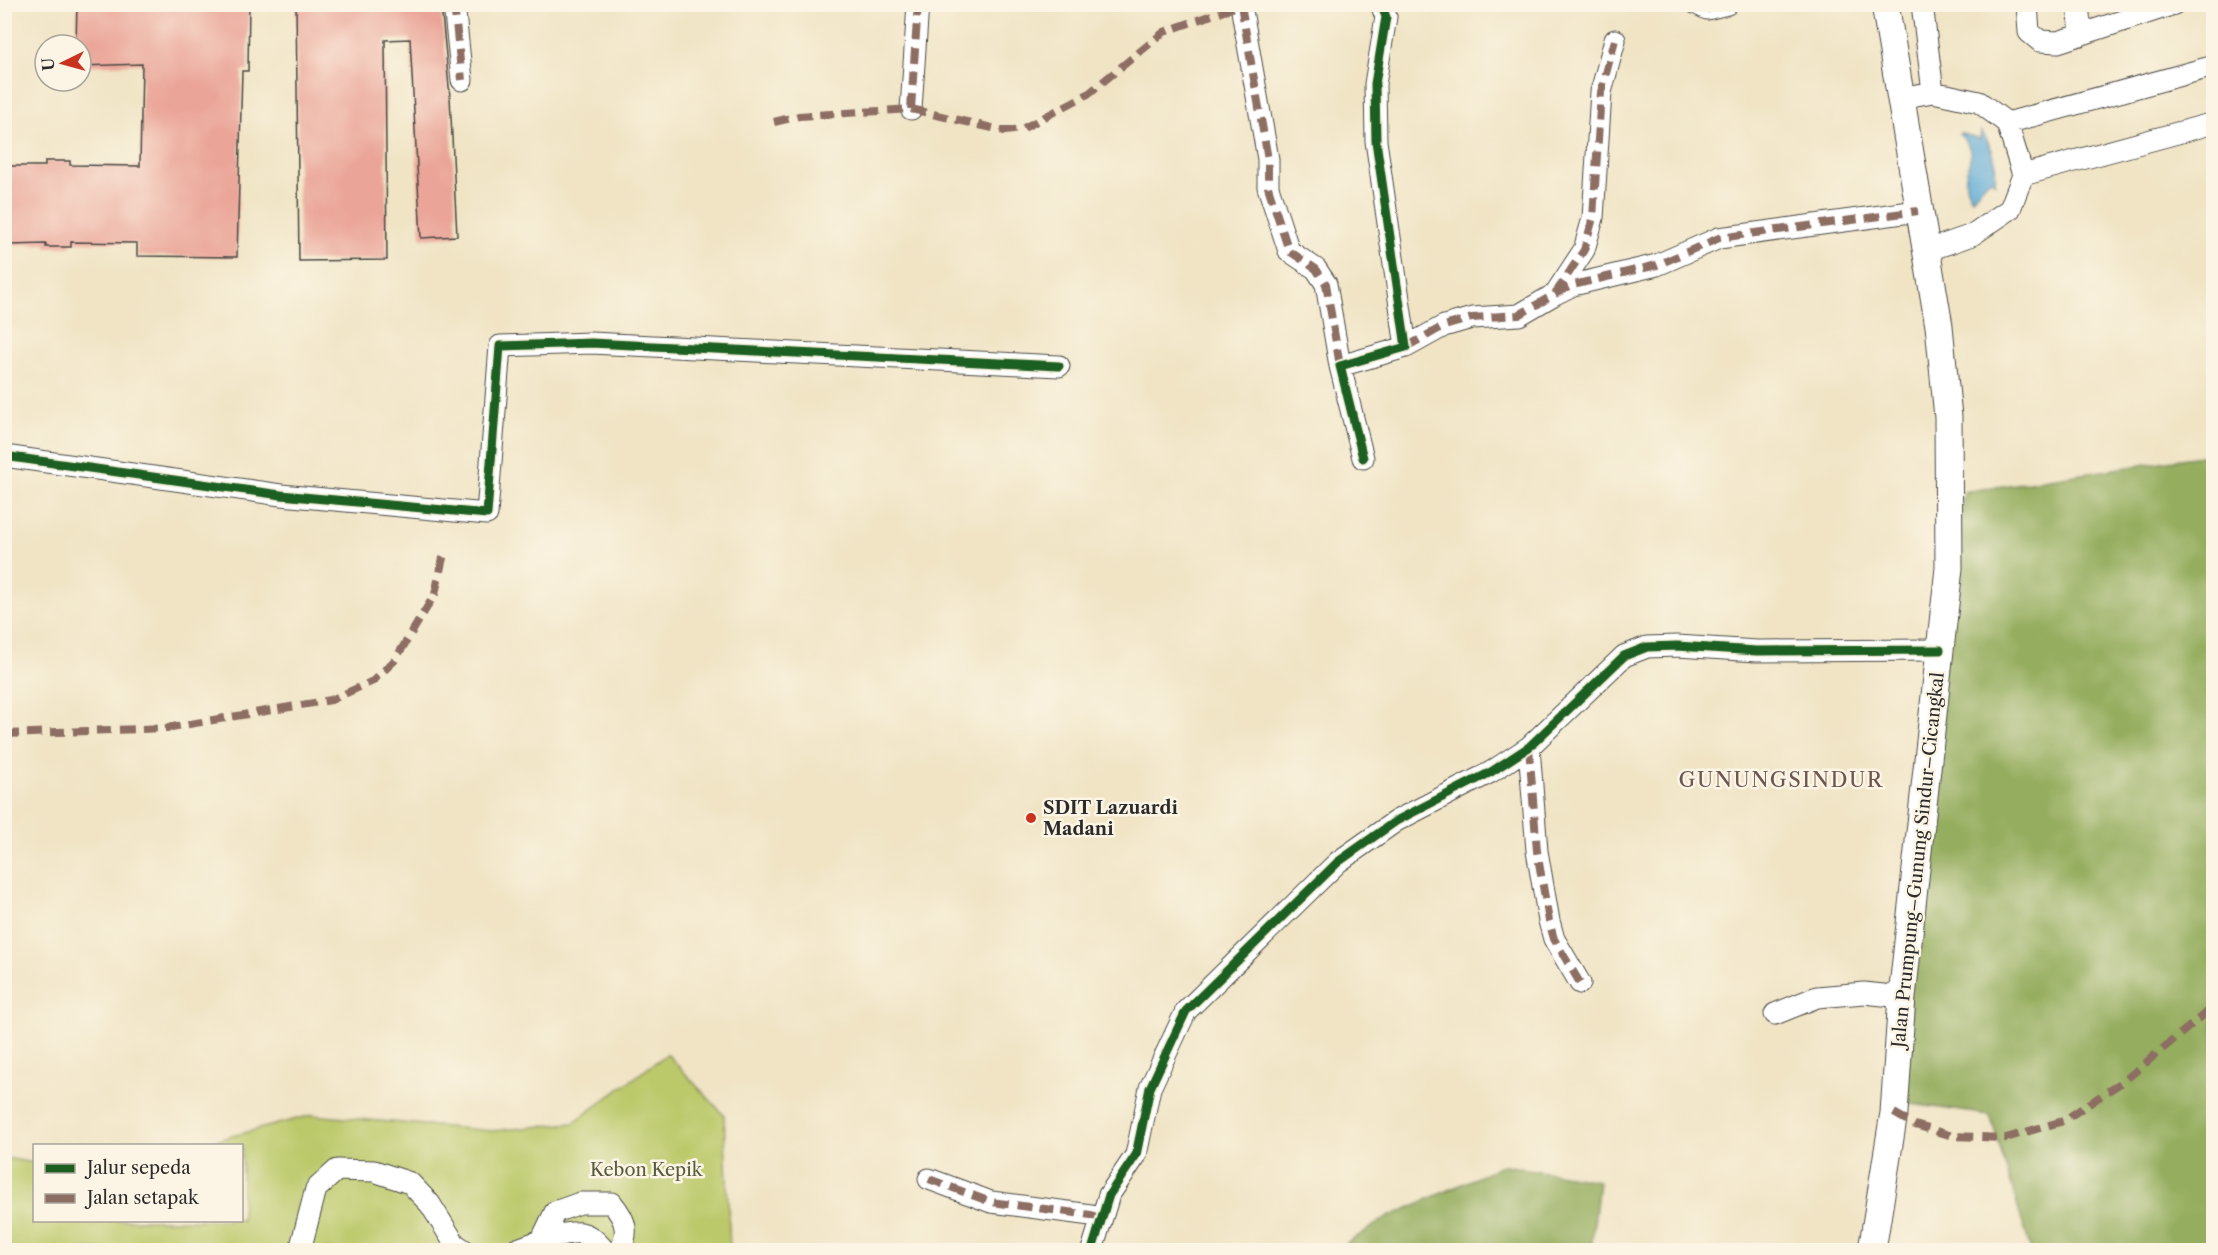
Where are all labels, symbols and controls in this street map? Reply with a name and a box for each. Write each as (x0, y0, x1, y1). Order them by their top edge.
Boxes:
north arrow (33, 33, 93, 93)
text: U (38, 57, 59, 72)
street label: Jalan Prumpung–Gunung Sindur–Cicangkal (1887, 671, 1949, 1052)
district label: GUNUNGSINDUR (1679, 767, 1884, 792)
place label: SDIT Lazuardi Madani (1043, 797, 1178, 840)
marker: SDIT Lazuardi Madani (1024, 811, 1038, 825)
legend (33, 1144, 243, 1222)
text: Jalur sepeda (84, 1157, 191, 1179)
park label: Kebon Kepik (590, 1159, 704, 1181)
text: Jalan setapak (84, 1187, 200, 1209)

